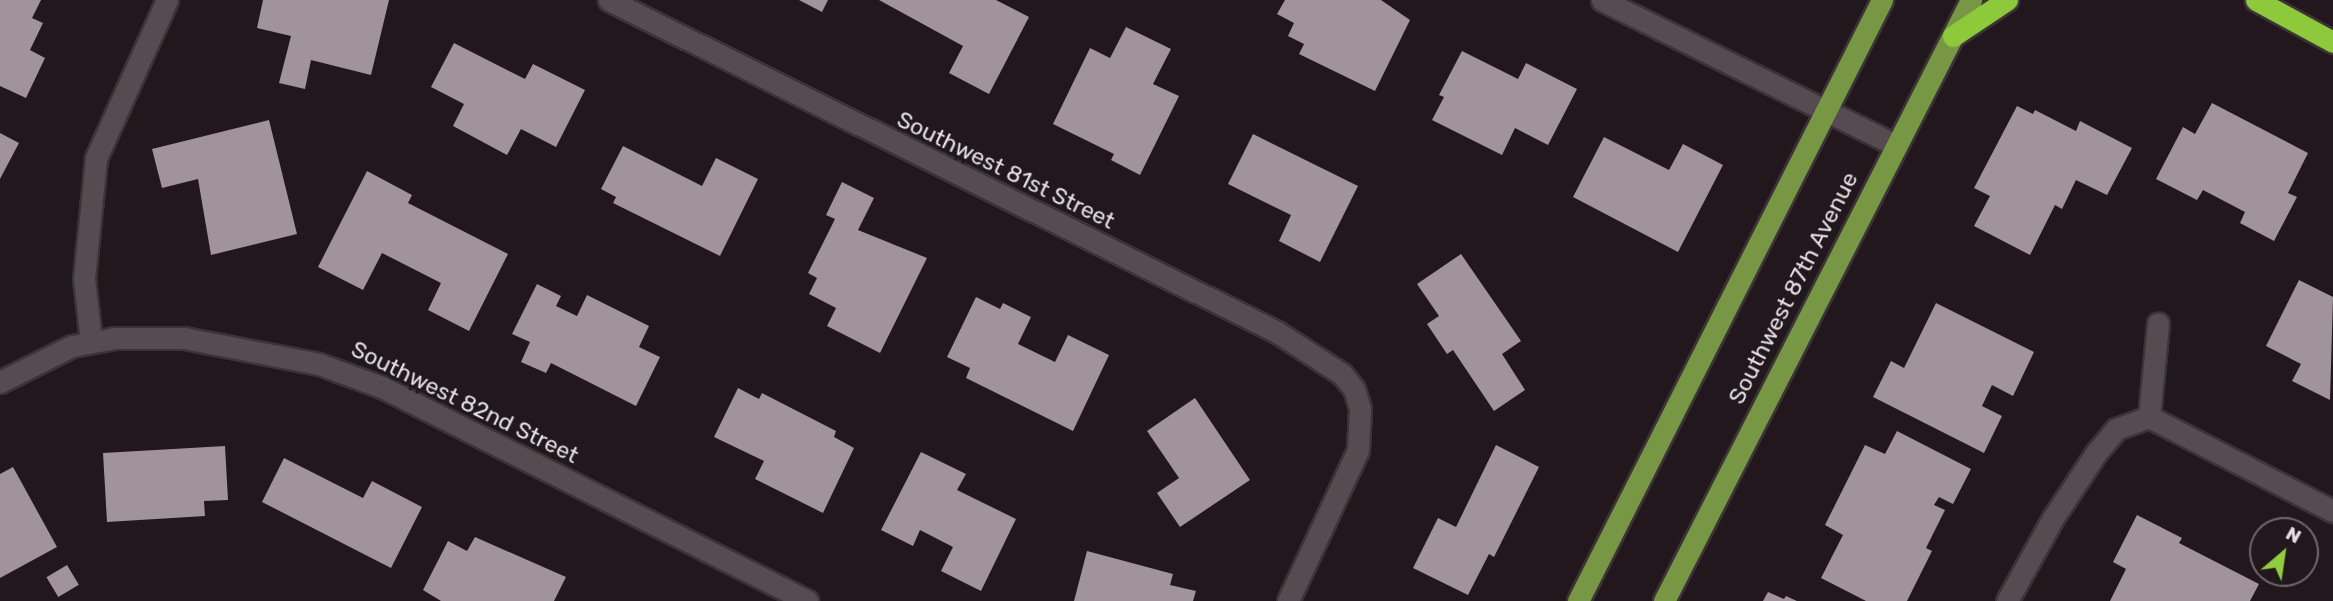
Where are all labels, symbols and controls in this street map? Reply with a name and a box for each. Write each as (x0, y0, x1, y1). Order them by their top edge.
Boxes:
street label: Southwest 81st Street (893, 105, 1119, 235)
street label: Southwest 87th Avenue (1722, 167, 1864, 409)
street label: Southwest 82nd Street (347, 335, 583, 469)
north arrow (2249, 517, 2319, 587)
text: N (2282, 522, 2305, 548)

